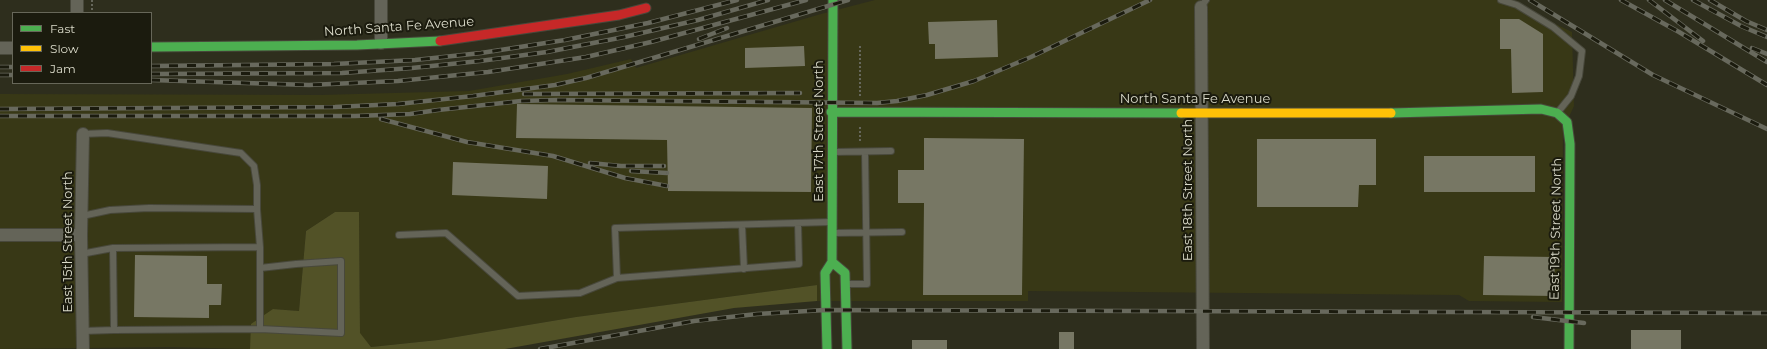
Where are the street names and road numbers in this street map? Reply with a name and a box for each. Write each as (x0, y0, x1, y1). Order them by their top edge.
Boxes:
street label: North Santa Fe Avenue (323, 14, 475, 40)
street label: East 17th Street North (811, 60, 827, 202)
street label: North Santa Fe Avenue (1120, 91, 1270, 107)
street label: East 18th Street North (1180, 119, 1196, 261)
street label: East 19th Street North (1547, 158, 1565, 300)
street label: East 15th Street North (60, 171, 76, 313)

